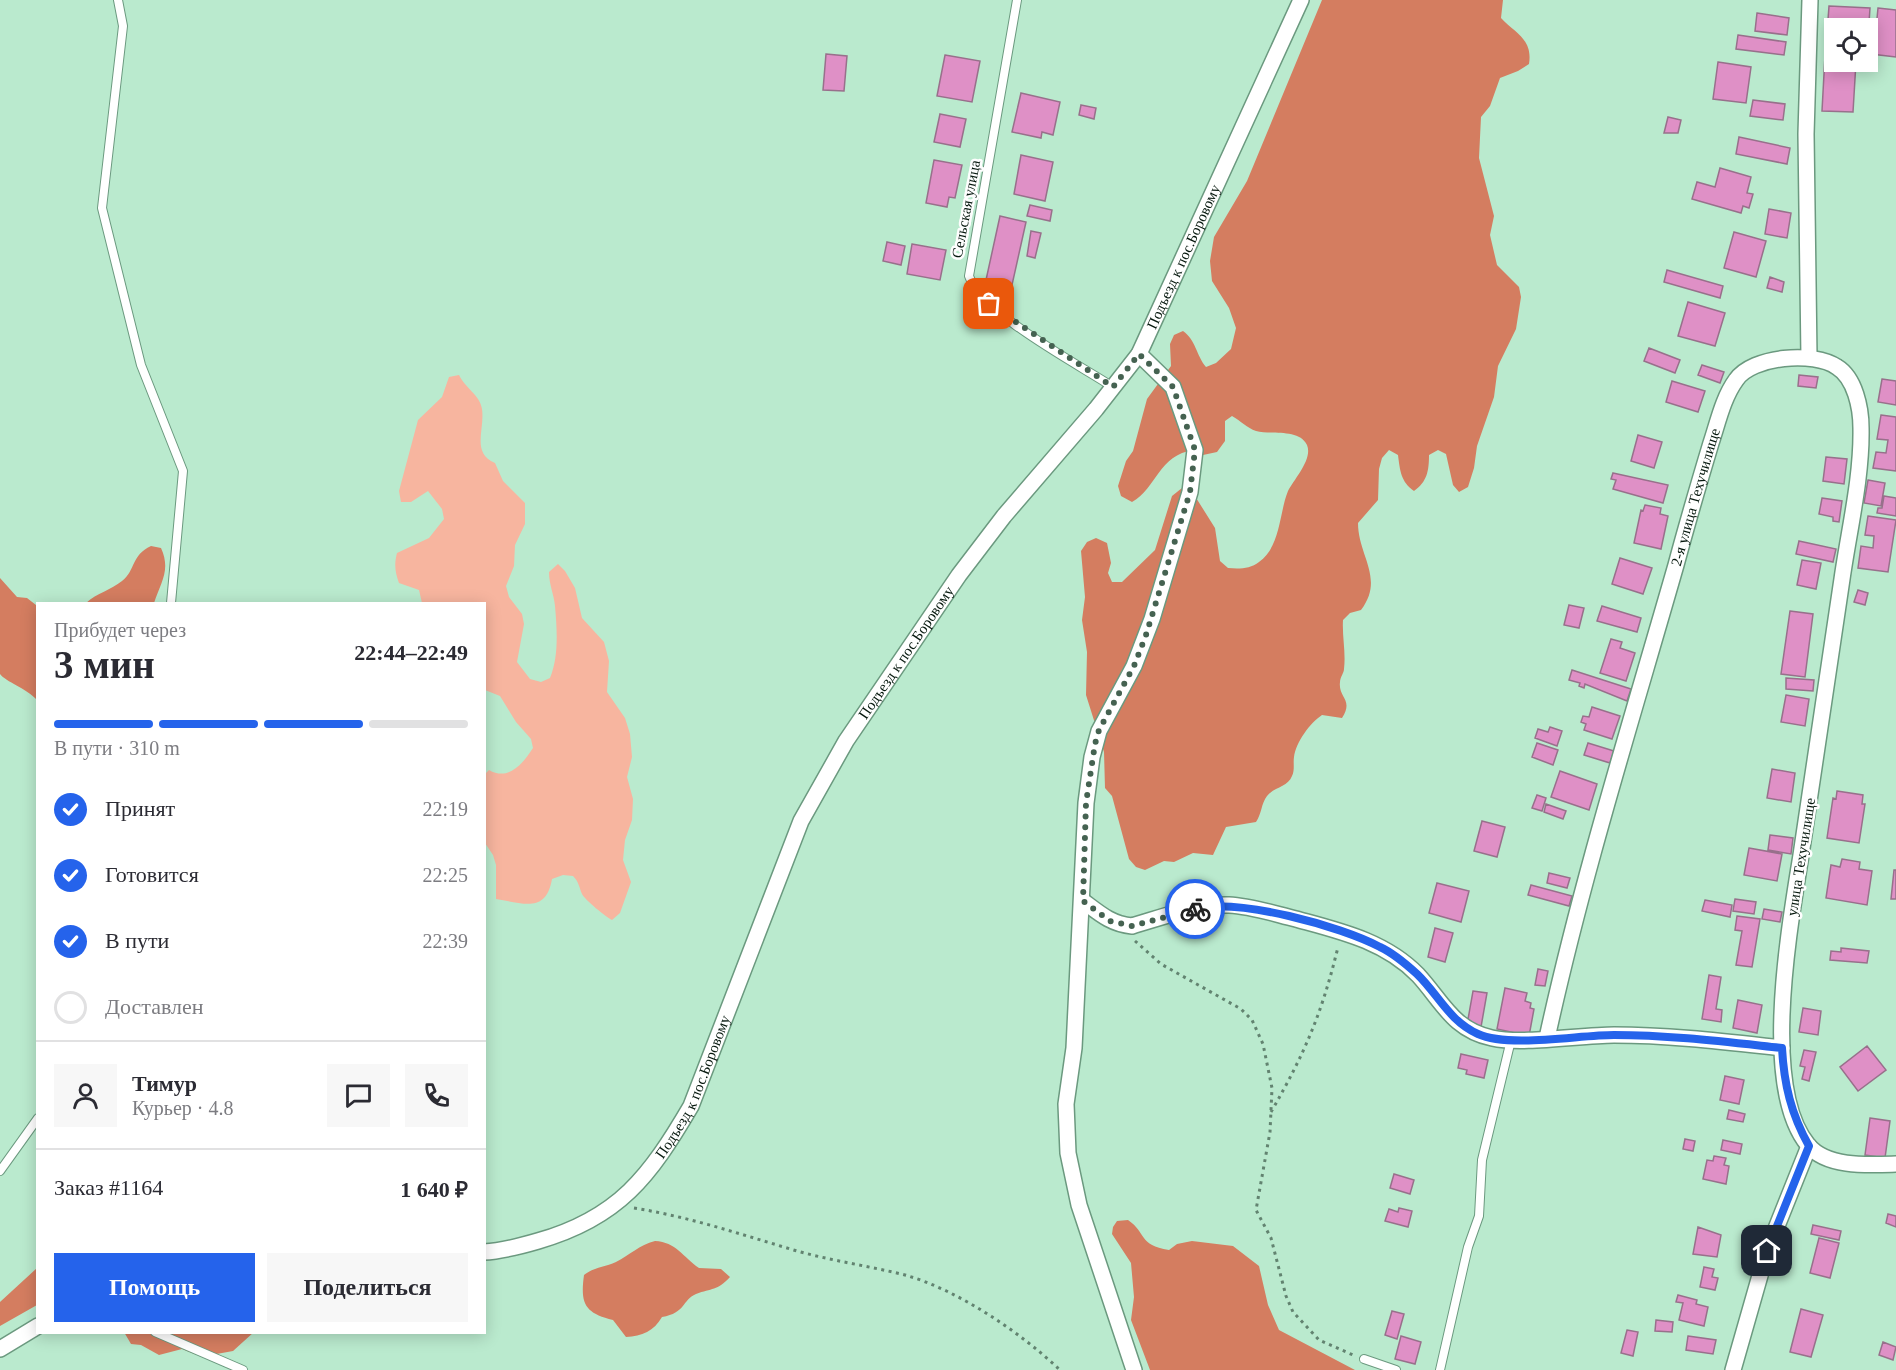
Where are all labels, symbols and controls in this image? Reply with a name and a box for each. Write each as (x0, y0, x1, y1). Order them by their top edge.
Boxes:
map controls (1824, 18, 1878, 72)
button: locate (1824, 18, 1878, 72)
street label: Сельская улица (949, 158, 983, 259)
street label: Подъезд к пос.Боровому (1144, 182, 1224, 331)
pin (963, 278, 1014, 329)
icon: bag (972, 287, 1005, 320)
street label: 2-я улица Техучилище (1668, 426, 1723, 568)
street label: Подъезд к пос.Боровому (855, 583, 957, 722)
text: Прибудет через (54, 619, 186, 641)
text: 22:44–22:49 (354, 640, 468, 665)
text: 3 мин (54, 643, 155, 686)
text: В пути · 310 m (54, 737, 180, 759)
icon: check (54, 793, 87, 826)
text: Принят (105, 796, 175, 821)
street label: улица Техучилище (1784, 796, 1818, 917)
text: 22:19 (422, 798, 468, 820)
icon: check (54, 859, 87, 892)
text: Готовится (105, 862, 199, 887)
text: 22:25 (422, 864, 468, 886)
courier (1165, 879, 1225, 939)
icon: bike (1179, 893, 1212, 926)
icon: check (54, 925, 87, 958)
text: В пути (105, 928, 169, 953)
text: 22:39 (422, 930, 468, 952)
text: Доставлен (105, 994, 204, 1019)
street label: Подъезд к пос.Боровому (652, 1013, 733, 1162)
button: person (54, 1064, 117, 1127)
button: chat (327, 1064, 390, 1127)
button: phone (405, 1064, 468, 1127)
text: Тимур (132, 1071, 197, 1096)
text: Курьер · 4.8 (132, 1097, 234, 1119)
text: Заказ #1164 (54, 1175, 163, 1200)
text: 1 640 ₽ (400, 1177, 468, 1202)
pin (1741, 1225, 1792, 1276)
icon: home (1750, 1234, 1783, 1267)
button: Помощь (54, 1253, 255, 1322)
button: Поделиться (267, 1253, 468, 1322)

